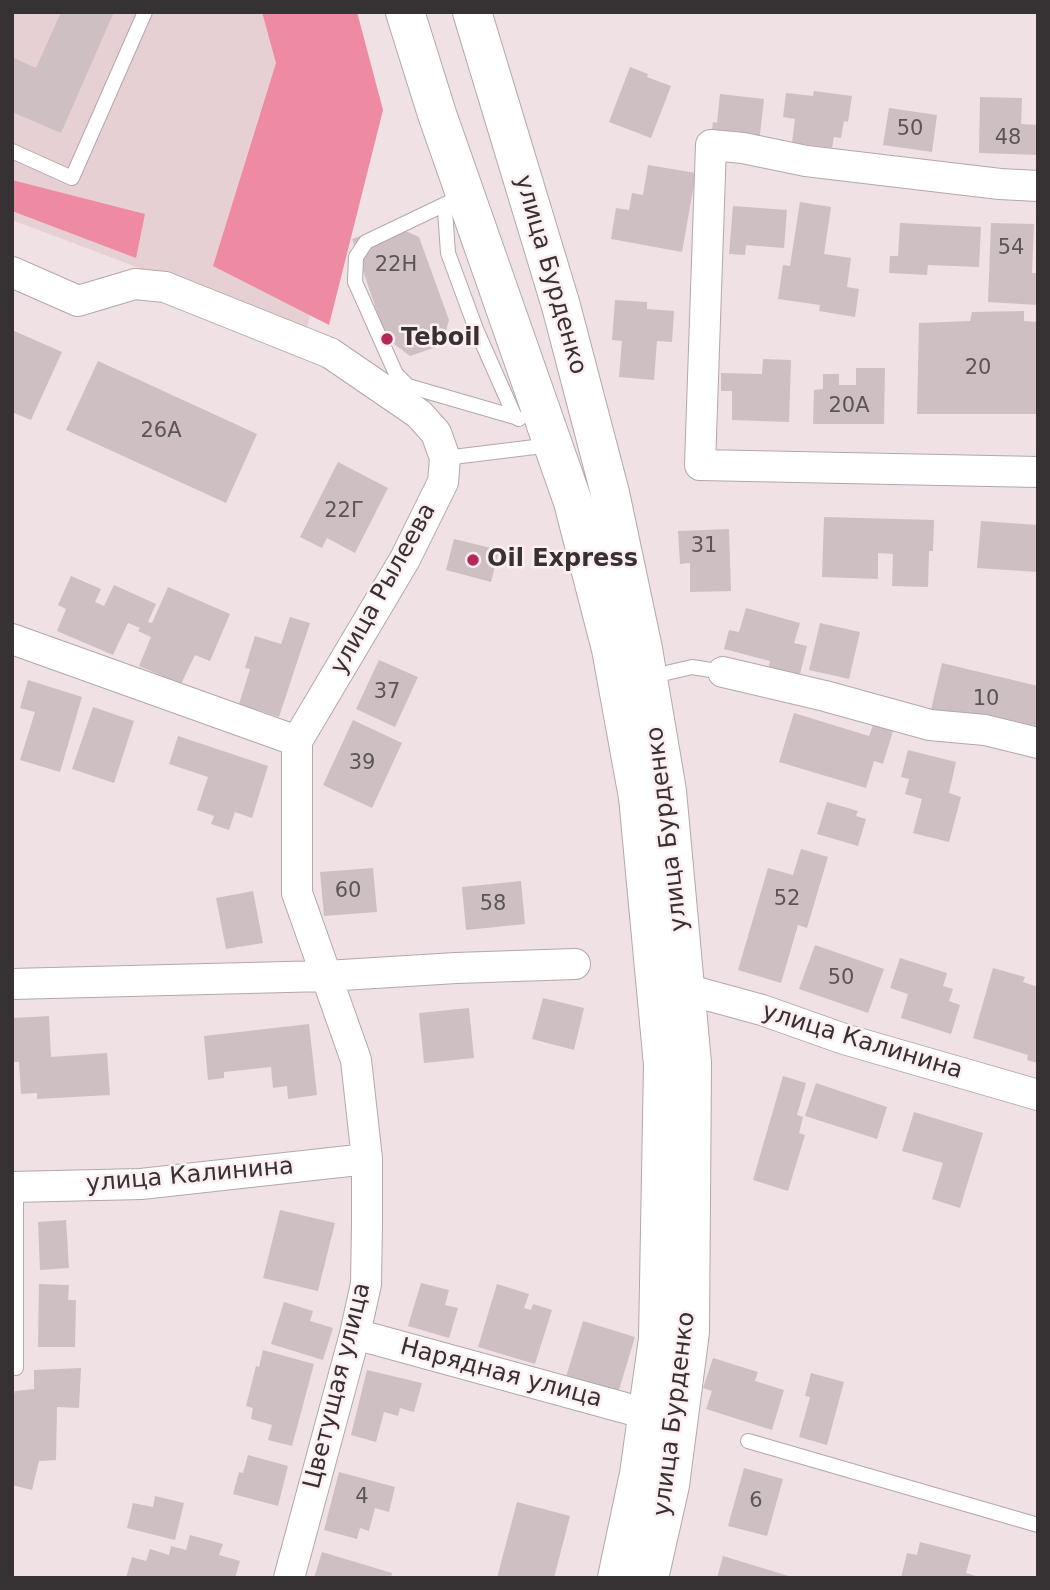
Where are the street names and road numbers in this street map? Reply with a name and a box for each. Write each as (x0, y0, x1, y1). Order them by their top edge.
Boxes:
street label: улица Бурденко (508, 172, 592, 378)
street label: улица Рылеева (325, 499, 443, 679)
street label: улица Бурденко (641, 725, 695, 933)
street label: улица Калинина (758, 998, 966, 1086)
street label: улица Калинина (85, 1153, 295, 1199)
street label: Цветущая улица (298, 1280, 378, 1492)
street label: улица Бурденко (648, 1310, 702, 1518)
street label: Нарядная улица (397, 1333, 605, 1415)

